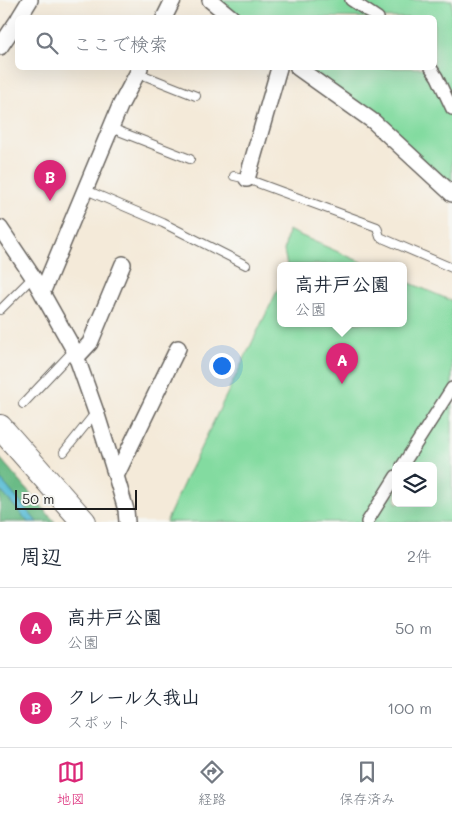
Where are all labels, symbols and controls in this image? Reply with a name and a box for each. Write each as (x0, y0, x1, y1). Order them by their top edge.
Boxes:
search box (15, 15, 437, 70)
icon: search (33, 29, 61, 57)
text: ここで検索 (73, 31, 168, 56)
pin: B (34, 160, 66, 201)
popup (277, 262, 407, 327)
text: 高井戸公園 (294, 271, 390, 296)
text: 公園 (294, 298, 327, 319)
pin: A (326, 343, 358, 384)
your location (209, 353, 235, 379)
map controls (392, 462, 437, 507)
button: layers (392, 462, 437, 507)
scale bar (15, 487, 138, 510)
text: 50 m (22, 489, 54, 508)
text: 周辺 (20, 542, 62, 569)
text: 2件 (407, 545, 432, 566)
text: 高井戸公園 (67, 604, 162, 629)
text: A (30, 617, 42, 638)
text: 50 m (395, 617, 432, 638)
text: 公園 (67, 631, 99, 652)
text: クレール久我山 (67, 684, 200, 709)
text: B (31, 697, 41, 718)
text: 100 m (387, 697, 432, 718)
text: スポット (67, 711, 131, 732)
tab: 地図 (57, 758, 85, 808)
tab: 経路 (198, 758, 226, 808)
tab: 保存済み (339, 758, 395, 808)

